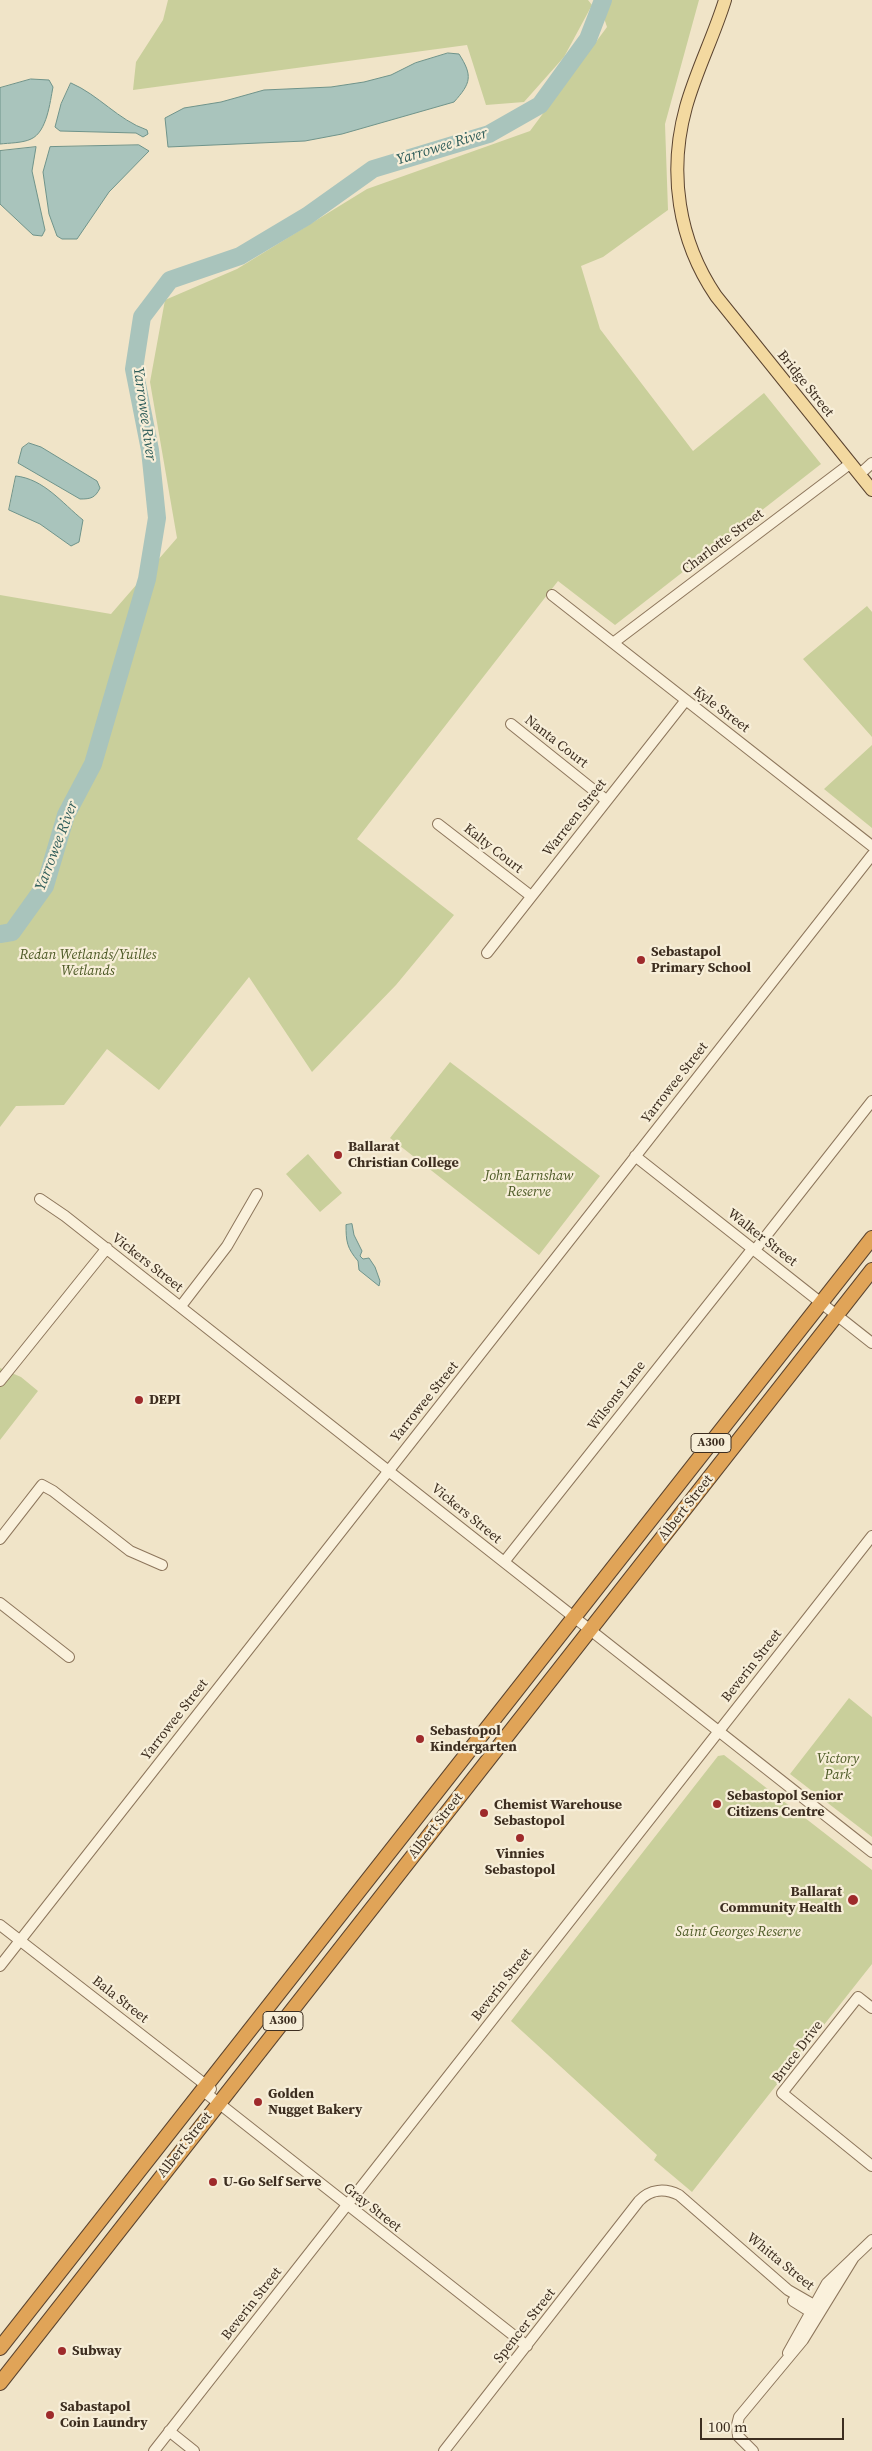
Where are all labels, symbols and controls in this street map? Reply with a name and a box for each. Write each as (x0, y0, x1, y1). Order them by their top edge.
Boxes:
water label: Yarrowee River (394, 125, 490, 169)
street label: Bridge Street (773, 347, 837, 421)
water label: Yarrowee River (129, 366, 159, 462)
street label: Charlotte Street (679, 506, 767, 578)
street label: Kyle Street (689, 683, 753, 737)
street label: Nanta Court (521, 712, 591, 772)
street label: Warreen Street (540, 776, 610, 860)
water label: Yarrowee River (32, 799, 82, 893)
street label: Kalty Court (460, 821, 526, 877)
place label: Sebastapol Primary School (651, 944, 751, 976)
park label: Redan Wetlands/Yuilles Wetlands (19, 947, 157, 980)
marker: Sebastapol Primary School (635, 954, 647, 966)
street label: Yarrowee Street (638, 1039, 712, 1127)
place label: Ballarat Christian College (348, 1139, 459, 1172)
marker: Ballarat Christian College (332, 1149, 344, 1161)
park label: John Earnshaw Reserve (485, 1168, 573, 1200)
street label: Walker Street (724, 1206, 800, 1270)
street label: Vickers Street (108, 1230, 186, 1296)
street label: Wilsons Lane (584, 1358, 650, 1434)
street label: Yarrowee Street (388, 1359, 462, 1445)
place label: DEPI (149, 1392, 181, 1408)
marker: DEPI (133, 1394, 145, 1406)
road number: A300 (691, 1434, 731, 1452)
street label: Albert Street (655, 1472, 717, 1544)
street label: Vickers Street (427, 1481, 505, 1547)
street label: Beverin Street (718, 1626, 786, 1706)
street label: Yarrowee Street (138, 1676, 212, 1764)
place label: Sebastopol Kindergarten (430, 1723, 517, 1755)
marker: Sebastopol Kindergarten (414, 1733, 426, 1745)
park label: Victory Park (817, 1751, 859, 1784)
place label: Sebastopol Senior Citizens Centre (727, 1788, 843, 1820)
street label: Albert Street (405, 1790, 467, 1862)
place label: Chemist Warehouse Sebastopol (494, 1797, 622, 1830)
marker: Sebastopol Senior Citizens Centre (711, 1798, 723, 1810)
marker: Chemist Warehouse Sebastopol (478, 1807, 490, 1819)
marker: Vinnies Sebastopol (514, 1832, 526, 1844)
place label: Vinnies Sebastopol (485, 1846, 555, 1878)
place label: Ballarat Community Health (720, 1884, 842, 1916)
marker: Ballarat Community Health (846, 1893, 860, 1907)
park label: Saint Georges Reserve (675, 1924, 801, 1940)
street label: Beverin Street (468, 1945, 536, 2025)
street label: Bala Street (89, 1973, 151, 2027)
road number: A300 (263, 2012, 303, 2030)
street label: Bruce Drive (769, 2017, 827, 2087)
place label: Golden Nugget Bakery (268, 2086, 363, 2118)
marker: Golden Nugget Bakery (252, 2096, 264, 2108)
street label: Albert Street (154, 2109, 216, 2181)
place label: U-Go Self Serve (223, 2174, 321, 2190)
marker: U-Go Self Serve (207, 2176, 219, 2188)
street label: Gray Street (340, 2180, 404, 2236)
street label: Whitta Street (743, 2230, 817, 2294)
street label: Beverin Street (218, 2264, 286, 2344)
street label: Spencer Street (491, 2285, 559, 2367)
place label: Subway (72, 2343, 122, 2359)
marker: Subway (56, 2345, 68, 2357)
place label: Sabastapol Coin Laundry (60, 2399, 148, 2432)
scale bar (702, 2408, 846, 2440)
marker: Sabastapol Coin Laundry (44, 2409, 56, 2421)
text: 100 m (708, 2416, 748, 2437)

